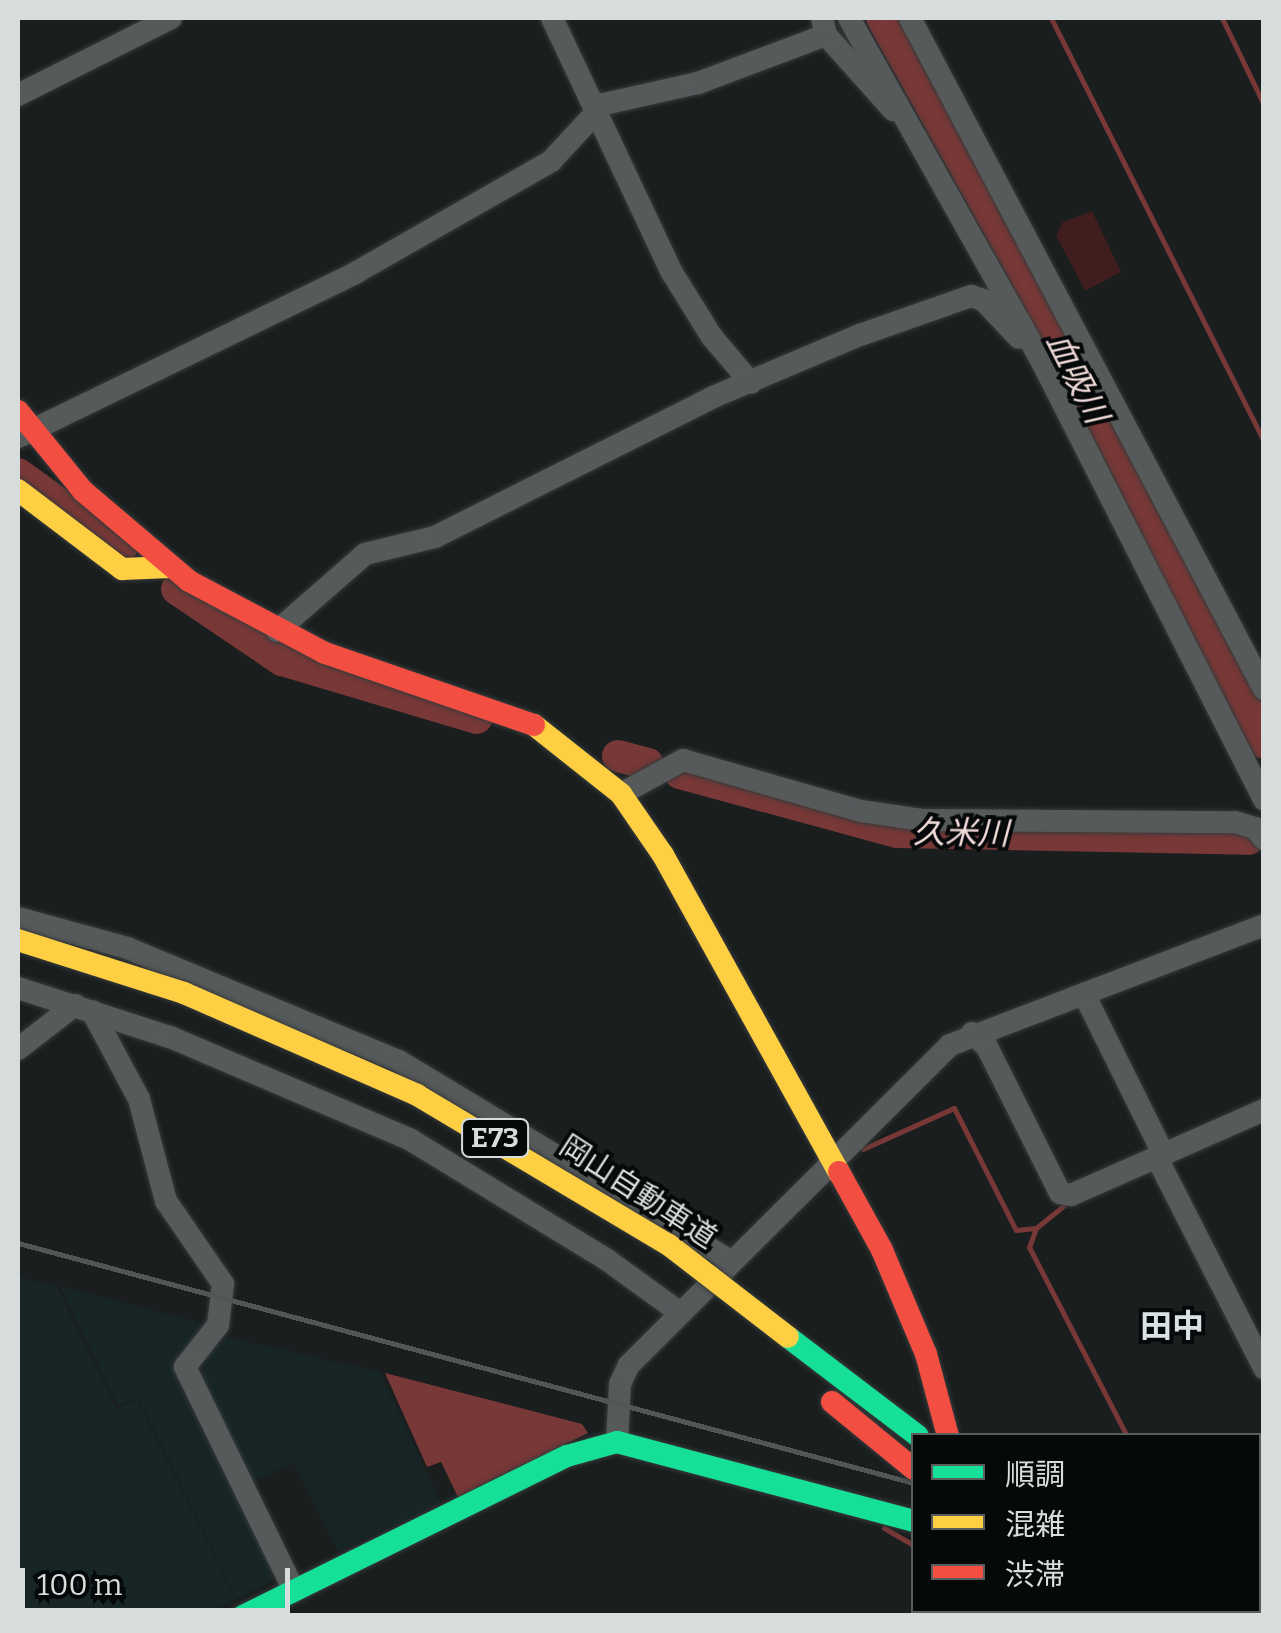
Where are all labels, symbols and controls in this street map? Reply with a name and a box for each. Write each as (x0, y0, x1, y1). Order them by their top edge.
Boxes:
water label: 血吸川 (1038, 327, 1116, 429)
water label: 久米川 (913, 813, 1009, 853)
road number: E73 (460, 1115, 530, 1161)
street label: 岡山自動車道 (553, 1128, 723, 1256)
district label: 田中 (1140, 1307, 1204, 1345)
legend (911, 1433, 1261, 1613)
text: 順調 (1005, 1457, 1065, 1493)
text: 混雑 (1005, 1507, 1065, 1543)
scale bar (25, 1548, 295, 1610)
text: 渋滞 (1005, 1557, 1065, 1593)
text: 100 m (37, 1567, 122, 1603)

